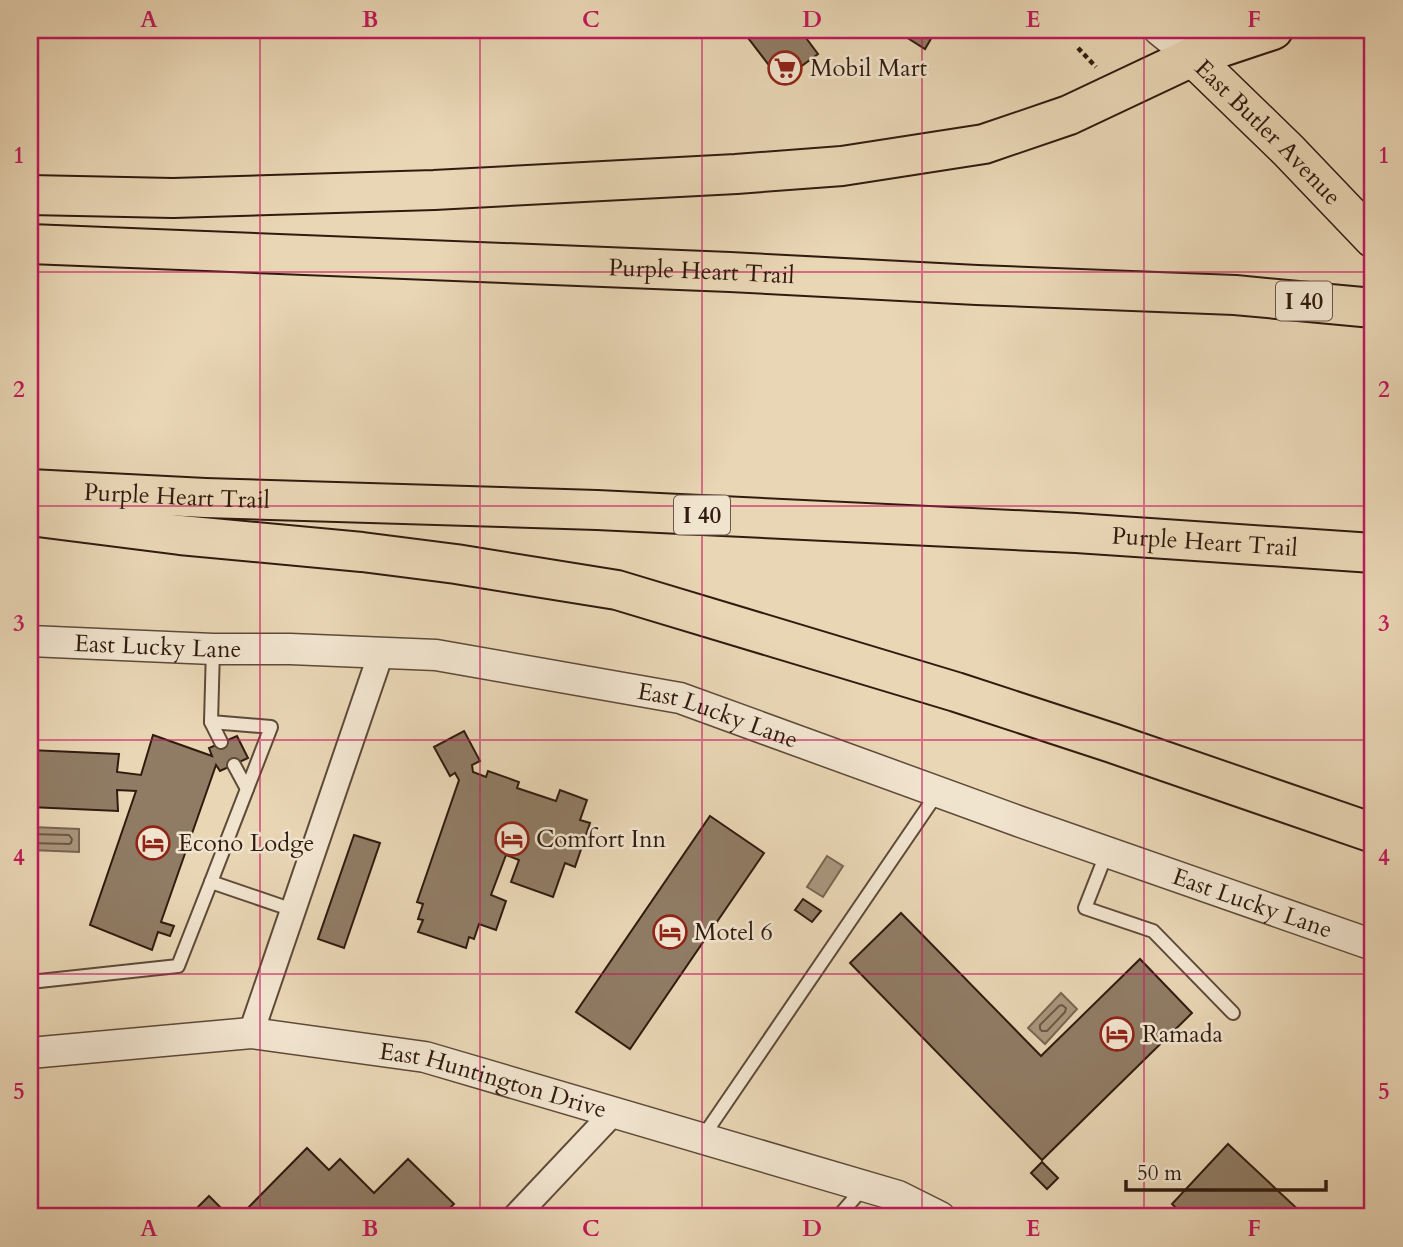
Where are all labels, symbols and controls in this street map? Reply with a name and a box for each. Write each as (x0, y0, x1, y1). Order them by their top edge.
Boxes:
text: A (140, 4, 158, 35)
text: B (362, 4, 378, 35)
text: C (582, 4, 600, 35)
text: D (802, 4, 822, 35)
text: E (1026, 4, 1040, 35)
text: F (1247, 4, 1261, 35)
supermarket icon: Mobil Mart (766, 49, 804, 87)
place label: Mobil Mart (810, 52, 927, 85)
street label: East Butler Avenue (1188, 52, 1349, 212)
text: 1 (13, 140, 25, 171)
text: 1 (1378, 140, 1390, 171)
street label: Purple Heart Trail (608, 251, 795, 292)
road number: I 40 (1276, 282, 1332, 320)
text: 2 (13, 374, 25, 405)
text: 2 (1378, 374, 1390, 405)
street label: Purple Heart Trail (83, 475, 270, 516)
road number: I 40 (674, 495, 730, 534)
street label: Purple Heart Trail (1111, 519, 1299, 564)
text: 3 (13, 608, 25, 639)
text: 3 (1378, 608, 1390, 639)
street label: East Lucky Lane (74, 626, 242, 666)
street label: East Lucky Lane (635, 674, 803, 756)
hotel icon: Comfort Inn (493, 820, 531, 858)
place label: Comfort Inn (536, 823, 667, 856)
hotel icon: Econo Lodge (134, 824, 172, 862)
place label: Econo Lodge (178, 827, 314, 860)
text: 4 (13, 842, 25, 873)
text: 4 (1378, 842, 1390, 873)
street label: East Lucky Lane (1168, 860, 1337, 946)
hotel icon: Motel 6 (651, 913, 689, 951)
place label: Motel 6 (694, 916, 773, 949)
hotel icon: Ramada (1098, 1015, 1136, 1053)
place label: Ramada (1142, 1018, 1223, 1051)
street label: East Huntington Drive (377, 1034, 611, 1126)
text: 5 (13, 1076, 25, 1107)
text: 5 (1378, 1076, 1390, 1107)
scale bar (1126, 1149, 1326, 1193)
text: 50 m (1137, 1159, 1182, 1188)
text: A (140, 1213, 158, 1244)
text: B (362, 1213, 378, 1244)
text: C (582, 1213, 600, 1244)
text: D (802, 1213, 822, 1244)
text: E (1026, 1213, 1040, 1244)
text: F (1247, 1213, 1261, 1244)

